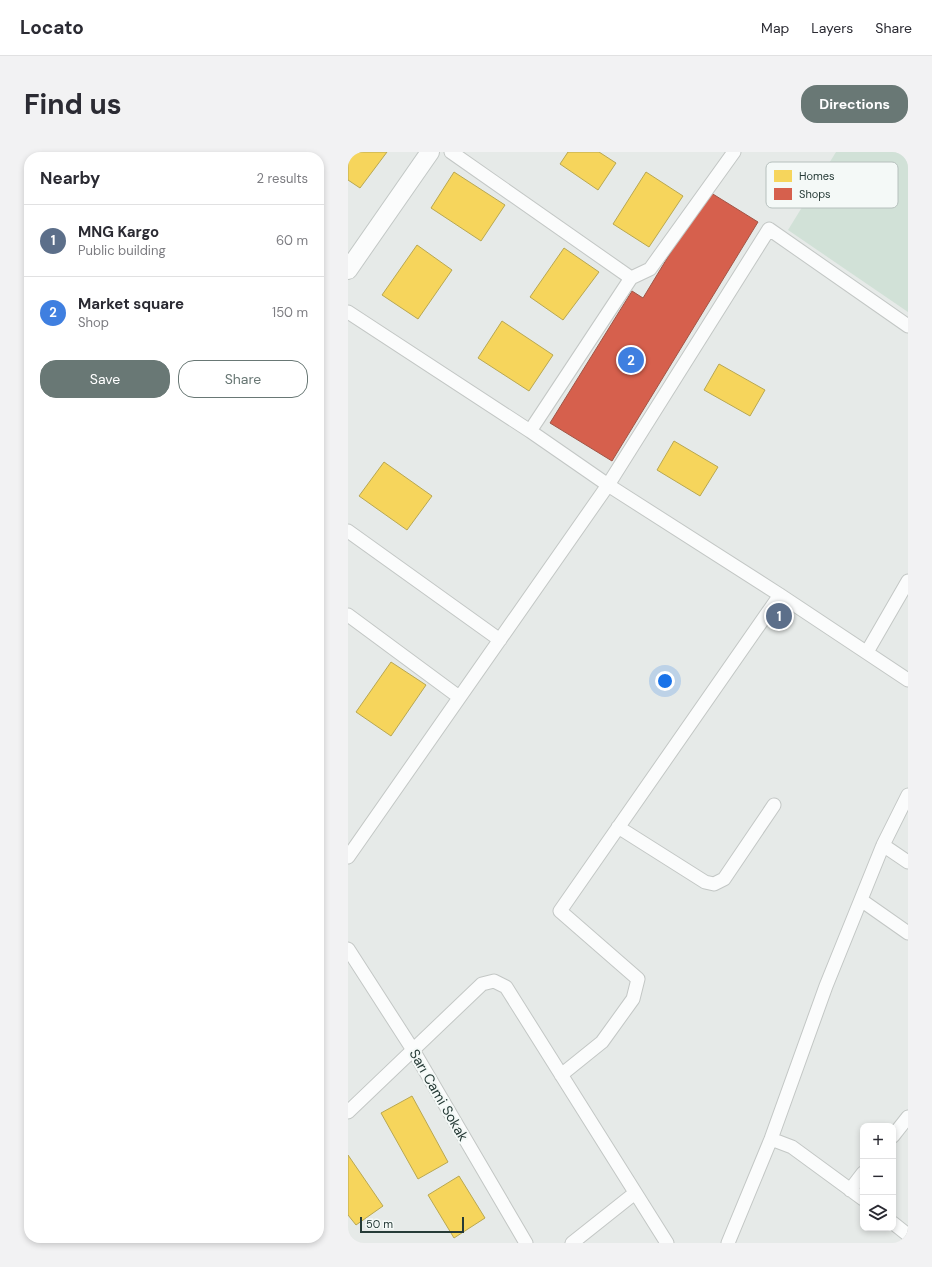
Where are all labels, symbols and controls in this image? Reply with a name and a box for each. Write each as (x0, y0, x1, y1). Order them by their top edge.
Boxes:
text: Locato (20, 15, 84, 40)
text: Map (761, 19, 789, 37)
text: Layers (811, 19, 853, 37)
text: Share (875, 19, 912, 37)
button: Directions (801, 85, 908, 123)
text: Find us (24, 86, 122, 123)
legend (766, 162, 898, 208)
text: Nearby (40, 167, 100, 189)
text: Homes (799, 169, 835, 183)
text: 2 results (257, 170, 308, 187)
text: Shops (799, 187, 831, 201)
text: MNG Kargo (78, 222, 159, 242)
text: 1 (51, 232, 55, 249)
text: 60 m (276, 232, 308, 249)
text: Public building (78, 242, 166, 259)
text: Market square (78, 294, 184, 314)
text: 2 (49, 304, 57, 321)
text: 150 m (272, 304, 308, 321)
text: Shop (78, 314, 109, 331)
pin: 2 (618, 345, 644, 375)
button: Save (40, 360, 170, 398)
button: Share (178, 360, 308, 398)
pin: 1 (766, 601, 792, 631)
your location (655, 671, 675, 691)
street label: Sarı Cami Sokak (405, 1046, 473, 1144)
map controls (860, 1123, 896, 1231)
button: + (860, 1123, 896, 1159)
button: − (860, 1159, 896, 1195)
button: layers (860, 1195, 896, 1231)
scale bar (360, 1215, 464, 1234)
text: 50 m (366, 1217, 393, 1231)

